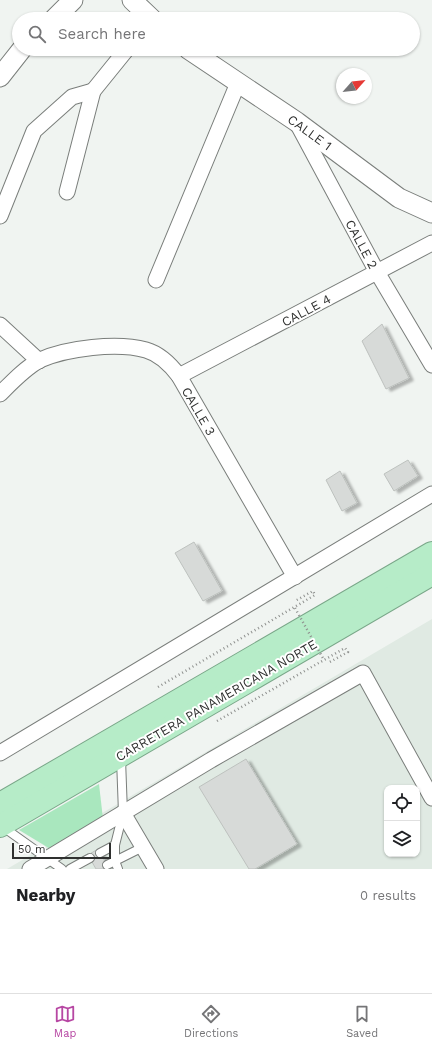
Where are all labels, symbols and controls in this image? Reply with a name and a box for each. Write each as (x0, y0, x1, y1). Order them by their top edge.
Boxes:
search box (12, 12, 420, 56)
icon: search (26, 23, 48, 45)
text: Search here (58, 25, 146, 43)
north arrow (336, 68, 372, 104)
street label: CALLE 1 (285, 111, 335, 153)
street label: CALLE 2 (342, 217, 381, 271)
street label: CALLE 4 (279, 291, 334, 330)
street label: CALLE 3 (179, 384, 218, 438)
street label: CARRETERA PANAMERICANA NORTE (113, 637, 319, 764)
map controls (384, 785, 420, 857)
button: locate (384, 785, 420, 821)
button: layers (384, 821, 420, 857)
scale bar (12, 841, 111, 860)
text: 50 m (18, 843, 45, 856)
text: Nearby (16, 885, 75, 905)
text: 0 results (360, 888, 416, 903)
tab: Map (54, 1003, 76, 1040)
tab: Directions (184, 1003, 238, 1040)
tab: Saved (346, 1003, 378, 1040)

